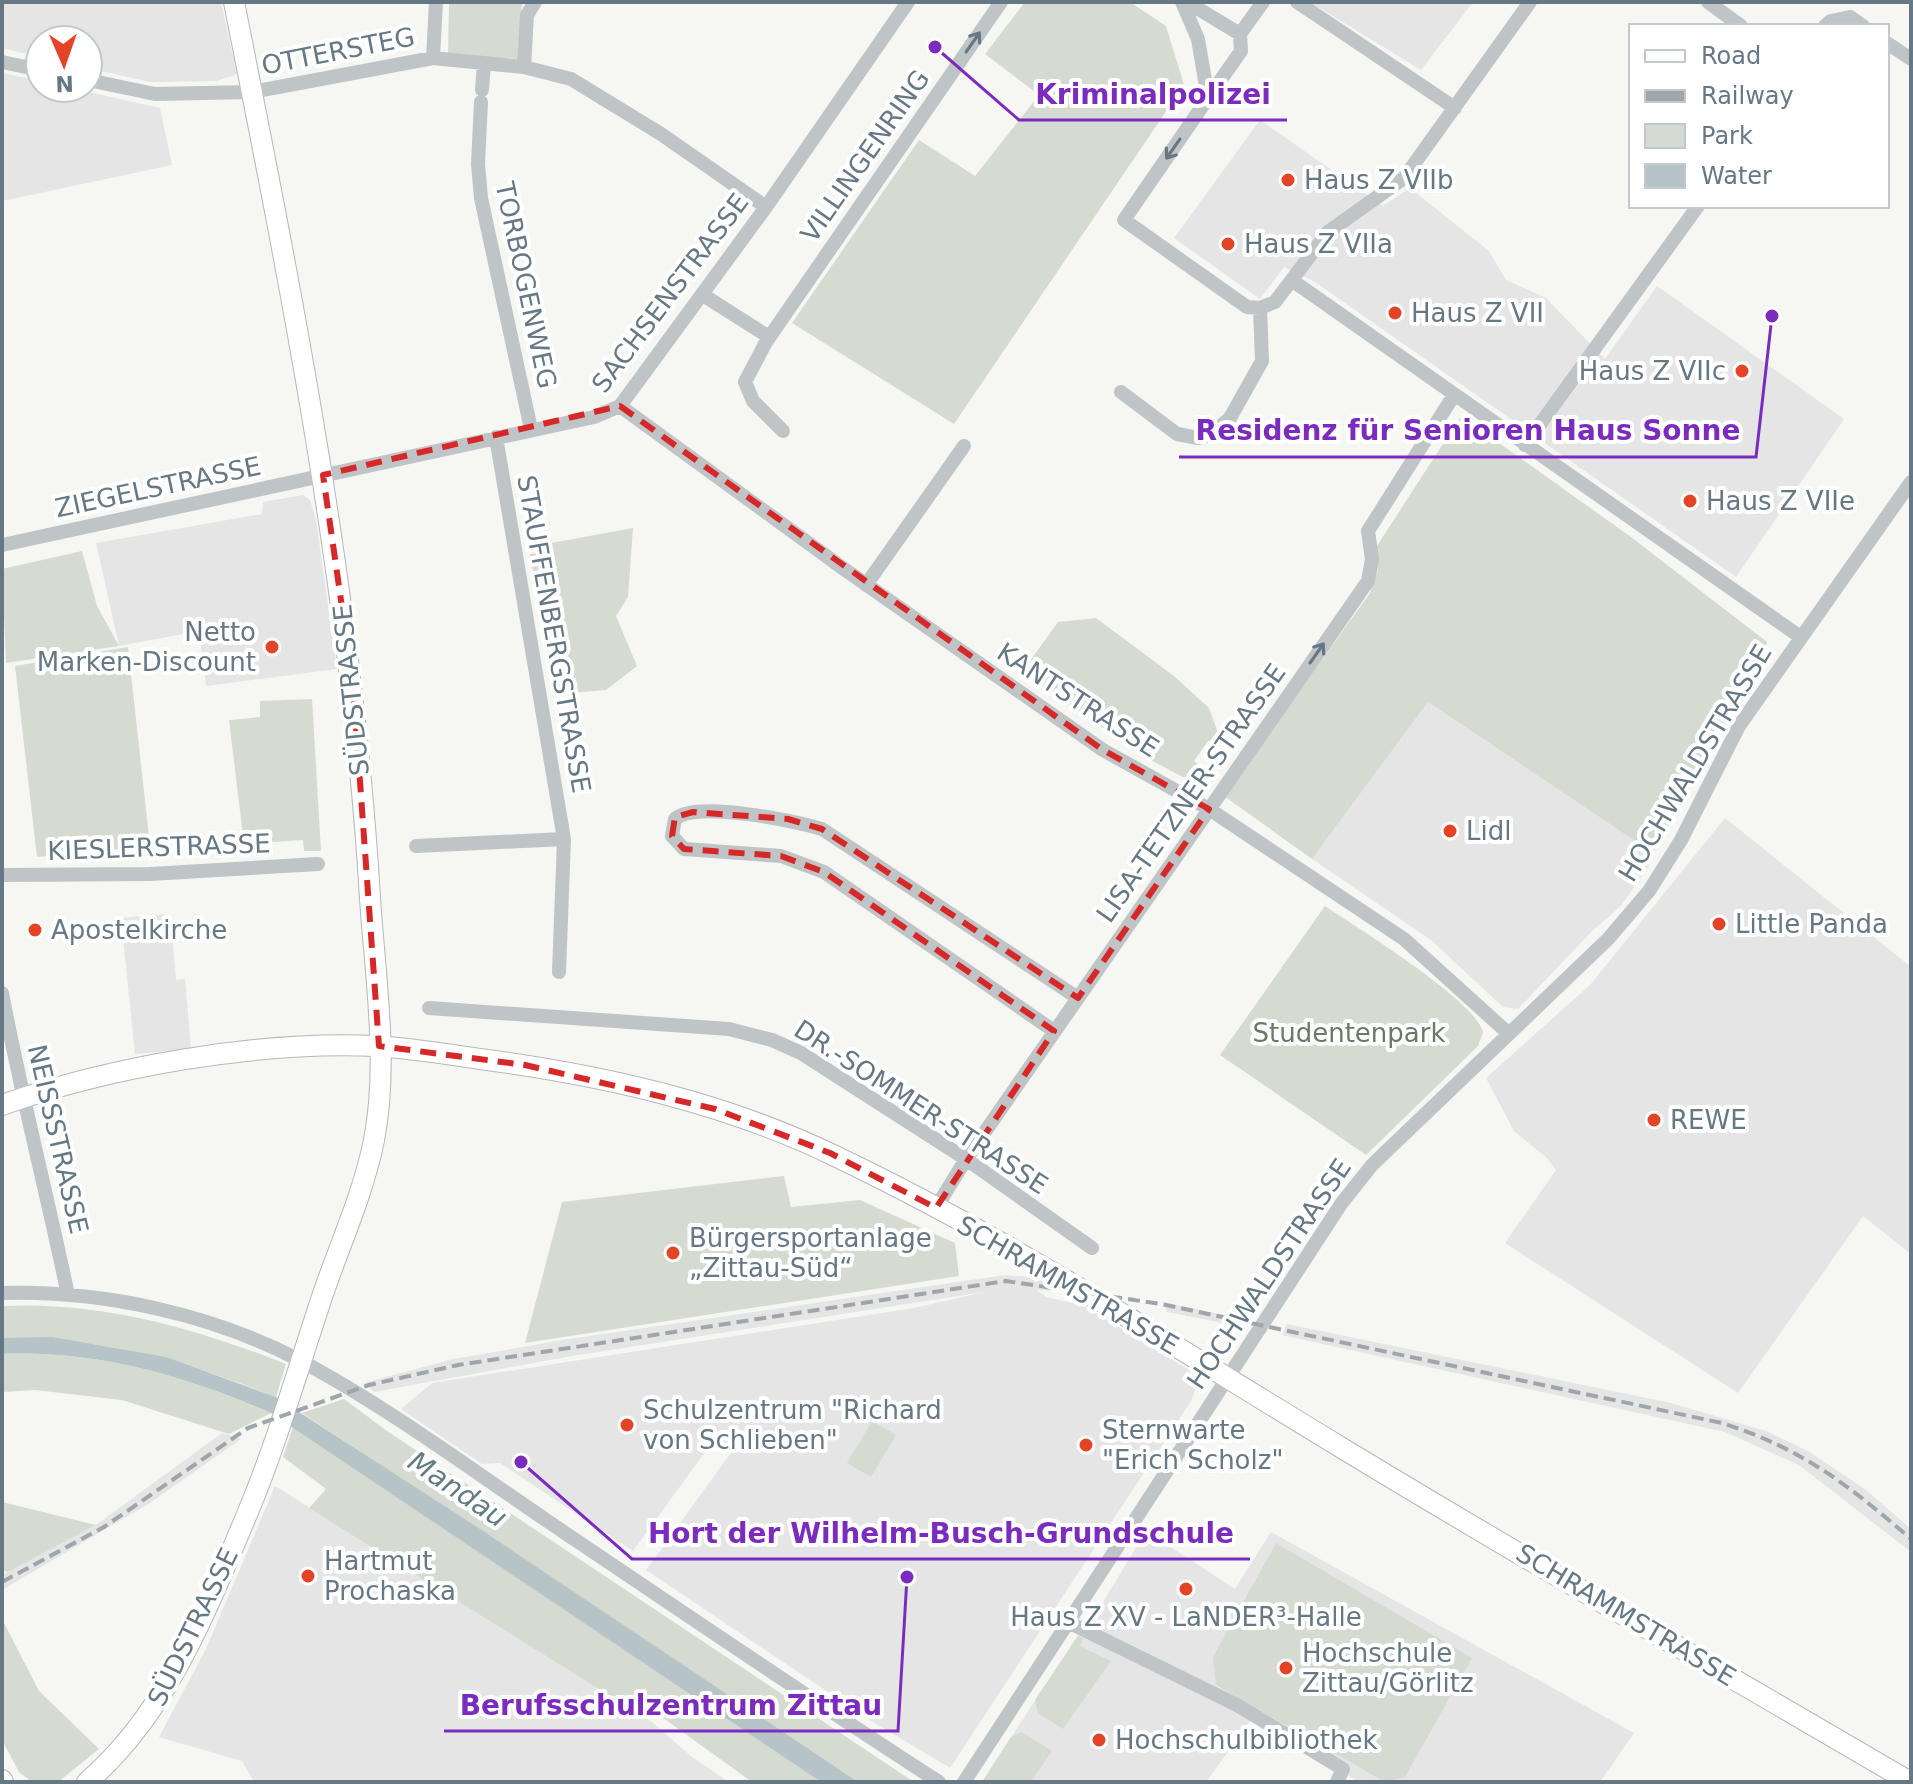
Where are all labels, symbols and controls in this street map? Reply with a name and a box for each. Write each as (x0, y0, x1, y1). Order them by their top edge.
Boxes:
street label: OTTERSTEG (259, 21, 417, 81)
north arrow (24, 24, 104, 104)
legend (1629, 24, 1889, 208)
one-way arrow (965, 32, 981, 54)
text: Road (1701, 42, 1761, 70)
street label: VILLINGENRING (795, 64, 935, 248)
callout: Kriminalpolizei (1019, 68, 1287, 120)
text: N (55, 71, 74, 96)
text: Kriminalpolizei (1035, 78, 1271, 111)
text: Railway (1701, 82, 1794, 110)
text: Park (1701, 122, 1753, 150)
one-way arrow (1165, 137, 1181, 159)
text: Water (1701, 162, 1772, 190)
place label: Haus Z VIIb (1304, 165, 1453, 195)
marker: Haus Z VIIb (1279, 171, 1297, 189)
street label: TORBOGENWEG (489, 178, 563, 391)
street label: SACHSENSTRASSE (585, 188, 755, 398)
place label: Haus Z VIIa (1244, 229, 1393, 259)
marker: Haus Z VIIa (1219, 235, 1237, 253)
place label: Haus Z VII (1411, 298, 1544, 328)
marker: Haus Z VII (1386, 304, 1404, 322)
place label: Haus Z VIIc (1579, 356, 1726, 386)
marker: Haus Z VIIc (1733, 362, 1751, 380)
callout: Residenz für Senioren Haus Sonne (1179, 405, 1756, 457)
text: Residenz für Senioren Haus Sonne (1196, 414, 1740, 447)
street label: ZIEGELSTRASSE (52, 451, 264, 523)
street label: STAUFFENBERGSTRASSE (511, 473, 597, 795)
place label: Haus Z VIIe (1706, 486, 1855, 516)
marker: Haus Z VIIe (1681, 492, 1699, 510)
street label: SÜDSTRASSE (326, 603, 375, 777)
place label: Netto Marken-Discount (37, 617, 256, 677)
street label: KANTSTRASSE (992, 637, 1164, 763)
marker: Netto Marken-Discount (263, 638, 281, 656)
street label: HOCHWALDSTRASSE (1612, 639, 1778, 887)
one-way arrow (1308, 643, 1325, 664)
street label: LISA-TETZNER-STRASSE (1090, 658, 1292, 928)
place label: Lidl (1466, 816, 1511, 846)
marker: Lidl (1441, 822, 1459, 840)
street label: KIESLERSTRASSE (47, 828, 271, 866)
place label: Little Panda (1735, 909, 1888, 939)
place label: Apostelkirche (51, 915, 227, 945)
marker: Little Panda (1710, 915, 1728, 933)
marker: Apostelkirche (26, 921, 44, 939)
street label: DR.-SOMMER-STRASSE (789, 1014, 1053, 1200)
park label: Studentenpark (1252, 1018, 1446, 1048)
street label: NEISSSTRASSE (22, 1042, 94, 1236)
place label: REWE (1670, 1105, 1747, 1135)
marker: REWE (1645, 1111, 1663, 1129)
street label: HOCHWALDSTRASSE (1181, 1153, 1357, 1395)
street label: SCHRAMMSTRASSE (952, 1209, 1184, 1361)
place label: Bürgersportanlage „Zittau-Süd“ (689, 1223, 932, 1283)
marker: Bürgersportanlage „Zittau-Süd“ (664, 1244, 682, 1262)
place label: Schulzentrum "Richard von Schlieben" (643, 1395, 942, 1455)
place label: Sternwarte "Erich Scholz" (1102, 1415, 1283, 1475)
marker: Schulzentrum "Richard von Schlieben" (618, 1416, 636, 1434)
marker: Sternwarte "Erich Scholz" (1077, 1436, 1095, 1454)
water label: Mandau (402, 1444, 513, 1534)
callout: Hort der Wilhelm-Busch-Grundschule (632, 1507, 1250, 1559)
text: Hort der Wilhelm-Busch-Grundschule (648, 1517, 1234, 1550)
street label: SCHRAMMSTRASSE (1511, 1538, 1741, 1692)
street label: SÜDSTRASSE (141, 1543, 244, 1711)
place label: Hartmut Prochaska (324, 1546, 456, 1606)
marker: Hartmut Prochaska (299, 1567, 317, 1585)
marker: Haus Z XV - LaNDER³-Halle (1177, 1580, 1195, 1598)
place label: Haus Z XV - LaNDER³-Halle (1010, 1602, 1362, 1632)
place label: Hochschule Zittau/Görlitz (1302, 1638, 1474, 1698)
marker: Hochschule Zittau/Görlitz (1277, 1659, 1295, 1677)
callout: Berufsschulzentrum Zittau (444, 1679, 898, 1731)
text: Berufsschulzentrum Zittau (460, 1689, 882, 1722)
place label: Hochschulbibliothek (1115, 1725, 1378, 1755)
marker: Hochschulbibliothek (1090, 1731, 1108, 1749)

